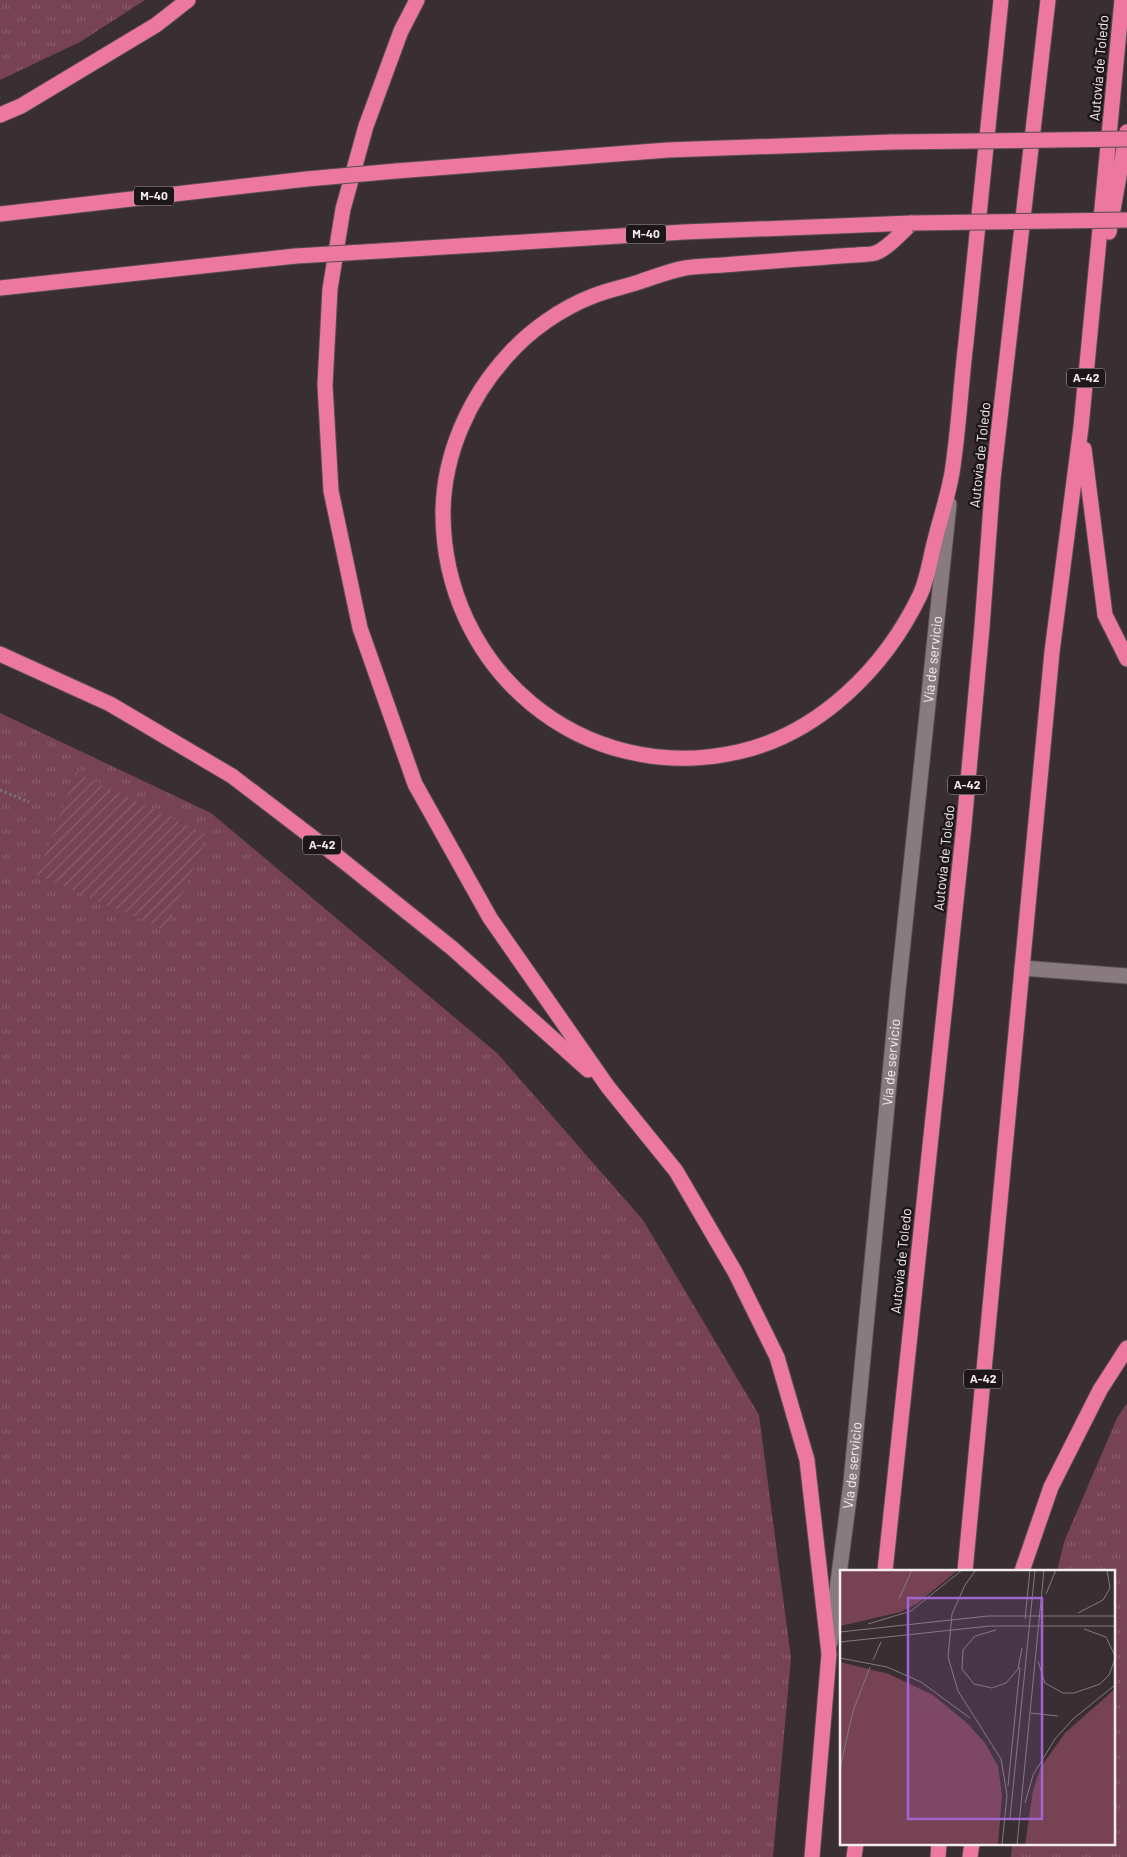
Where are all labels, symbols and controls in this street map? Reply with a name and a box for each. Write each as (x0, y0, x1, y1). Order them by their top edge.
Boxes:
street label: Autovía de Toledo (1085, 14, 1112, 122)
road number: M-40 (134, 187, 174, 206)
road number: M-40 (626, 224, 666, 243)
road number: A-42 (1067, 368, 1105, 388)
street label: Autovía de Toledo (965, 401, 994, 509)
street label: Vía de servicio (919, 615, 945, 704)
road number: A-42 (948, 776, 986, 794)
street label: Autovía de Toledo (929, 804, 958, 912)
road number: A-42 (303, 836, 341, 854)
street label: Vía de servicio (878, 1018, 903, 1107)
street label: Autovía de Toledo (886, 1207, 915, 1315)
road number: A-42 (964, 1370, 1002, 1388)
street label: Vía de servicio (839, 1421, 865, 1510)
inset map (840, 1570, 1114, 1844)

